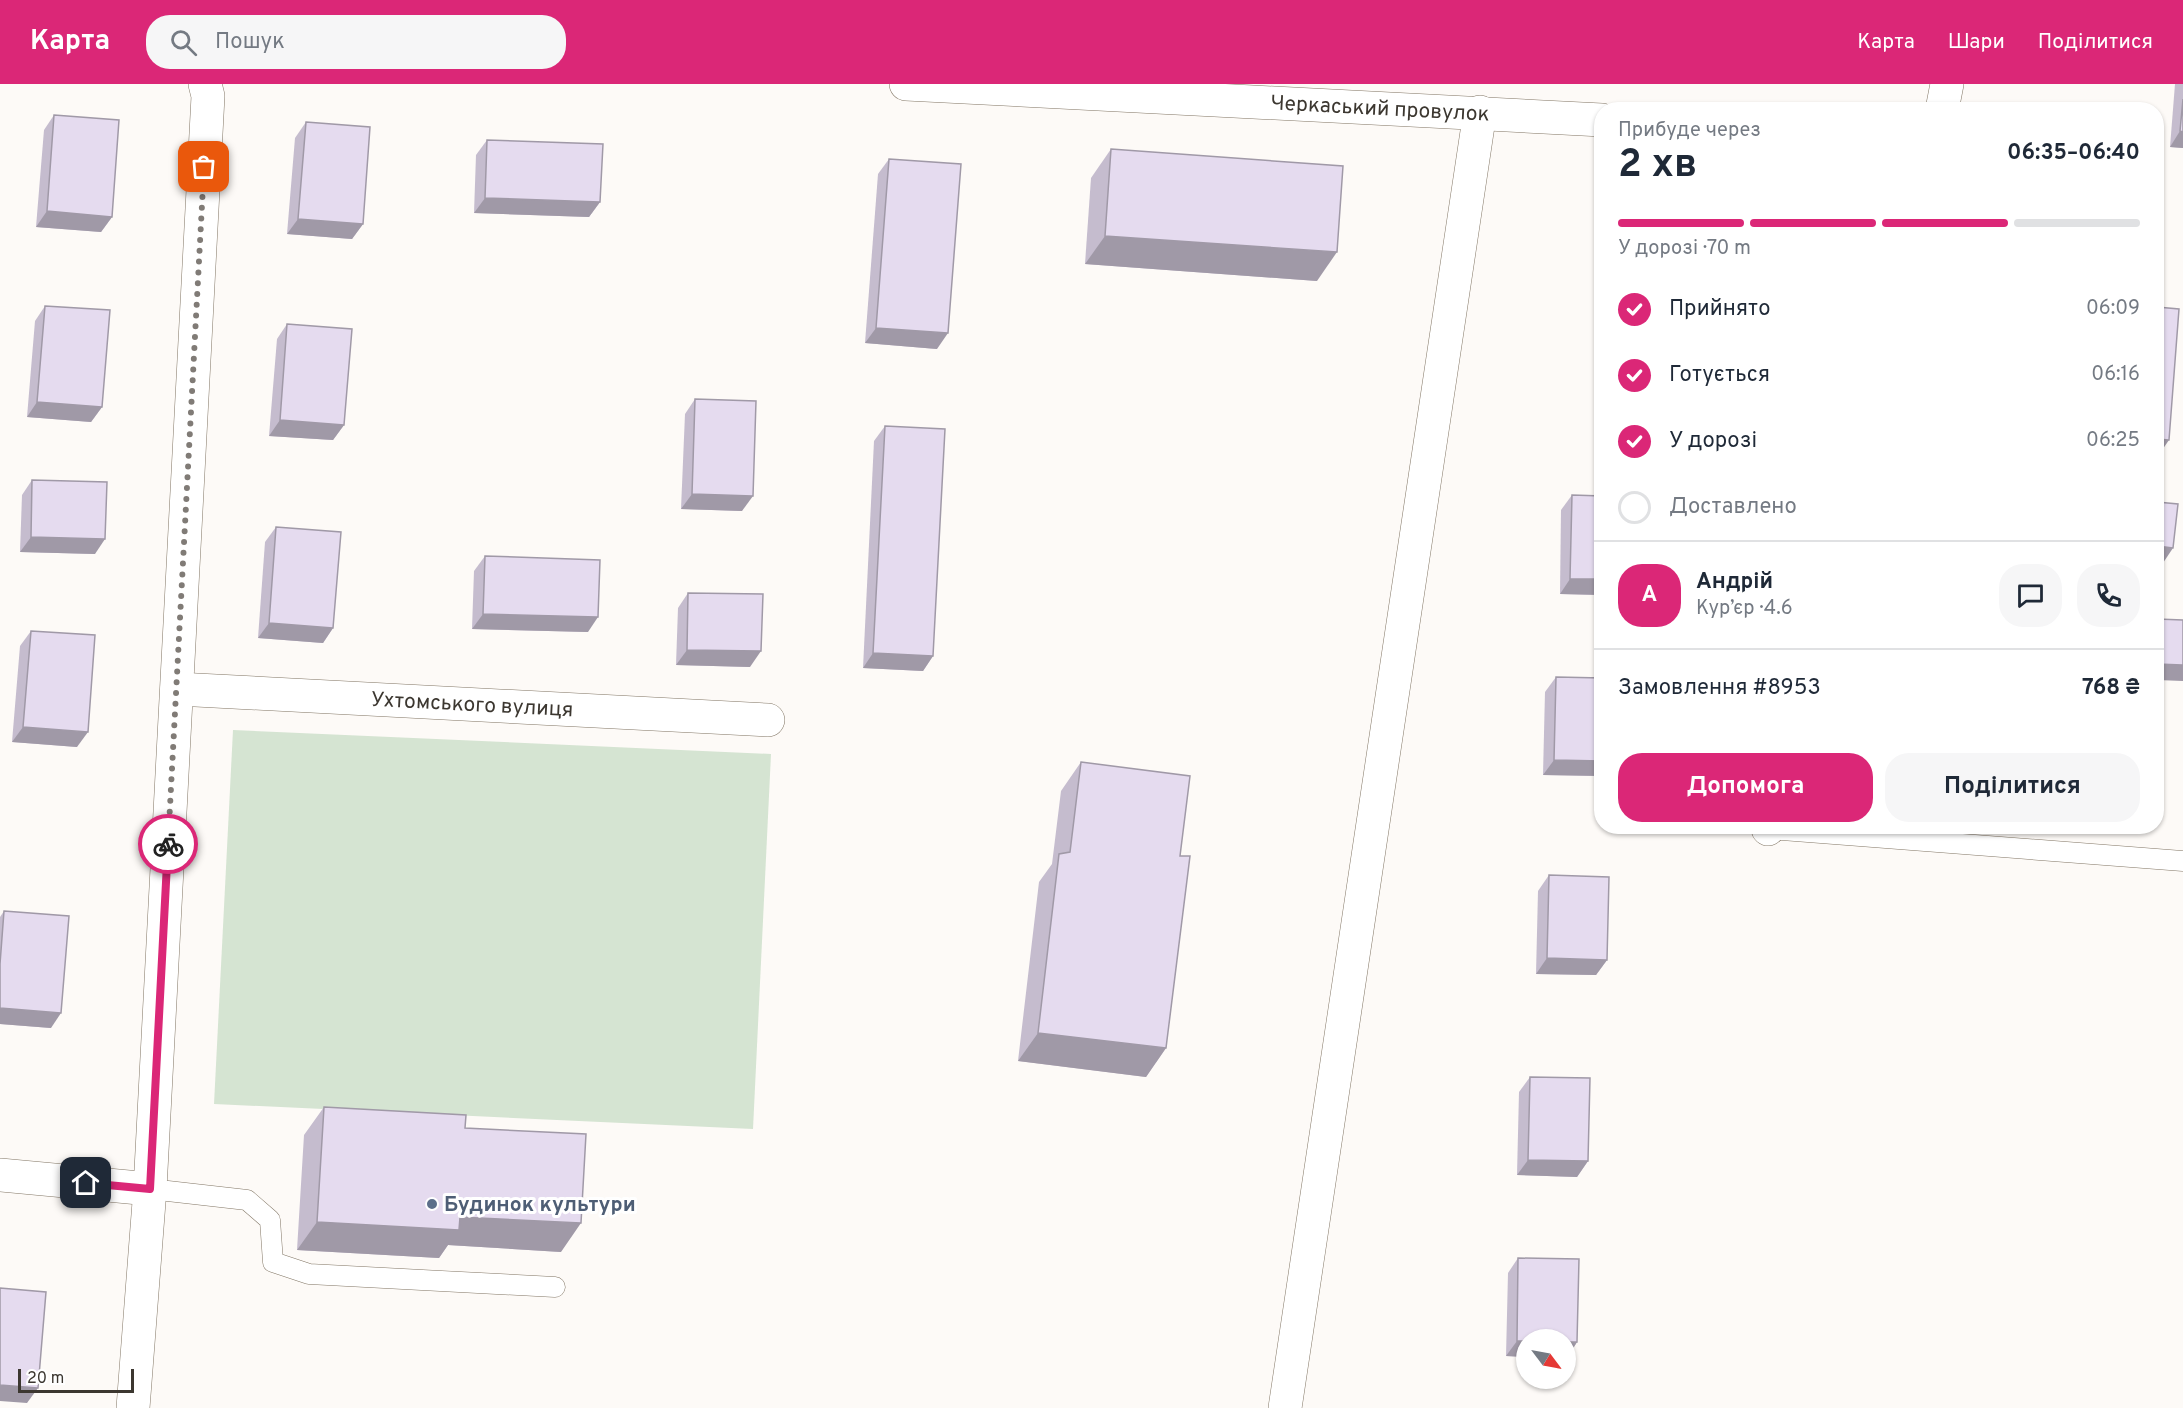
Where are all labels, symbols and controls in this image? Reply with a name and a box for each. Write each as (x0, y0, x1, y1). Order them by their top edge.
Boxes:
search box (146, 15, 566, 69)
text: Карта (30, 24, 110, 60)
icon: search (167, 26, 200, 59)
text: Пошук (215, 29, 285, 56)
text: Карта (1857, 29, 1915, 56)
text: Шари (1948, 29, 2005, 56)
text: Поділитися (2038, 29, 2153, 56)
street label: Черкаський провулок (1270, 90, 1490, 129)
text: Прибуде через (1618, 118, 1761, 144)
text: 06:35–06:40 (2007, 140, 2140, 167)
pin (178, 141, 229, 192)
text: 2 хв (1618, 142, 1697, 191)
icon: bag (187, 150, 220, 183)
text: У дорозі · 70 m (1618, 236, 1751, 262)
icon: check (1618, 293, 1651, 326)
text: Прийнято (1669, 296, 1770, 323)
text: 06:09 (2086, 296, 2140, 322)
icon: check (1618, 359, 1651, 392)
text: Готується (1669, 362, 1770, 389)
text: 06:16 (2091, 362, 2140, 388)
icon: check (1618, 425, 1651, 458)
text: У дорозі (1669, 428, 1757, 455)
text: 06:25 (2086, 428, 2140, 454)
text: Доставлено (1669, 494, 1797, 521)
button: chat (1999, 564, 2062, 627)
button: phone (2077, 564, 2140, 627)
text: Андрій (1696, 569, 1773, 596)
text: А (1642, 582, 1657, 609)
text: Кур’єр · 4.6 (1696, 596, 1793, 622)
text: Замовлення #8953 (1618, 675, 1821, 702)
text: 768 ₴ (2082, 675, 2140, 702)
street label: Ухтомського вулиця (370, 687, 574, 724)
button: Допомога (1618, 753, 1873, 822)
button: Поділитися (1885, 753, 2140, 822)
courier (138, 814, 198, 874)
icon: bike (152, 828, 185, 861)
pin (60, 1157, 111, 1208)
icon: home (69, 1166, 102, 1199)
place label: Будинок культури (444, 1192, 636, 1219)
marker: Будинок культури (425, 1197, 439, 1211)
north arrow (1516, 1329, 1576, 1389)
map controls (1516, 1329, 1576, 1389)
scale bar (18, 1366, 134, 1394)
text: 20 m (27, 1369, 64, 1389)

